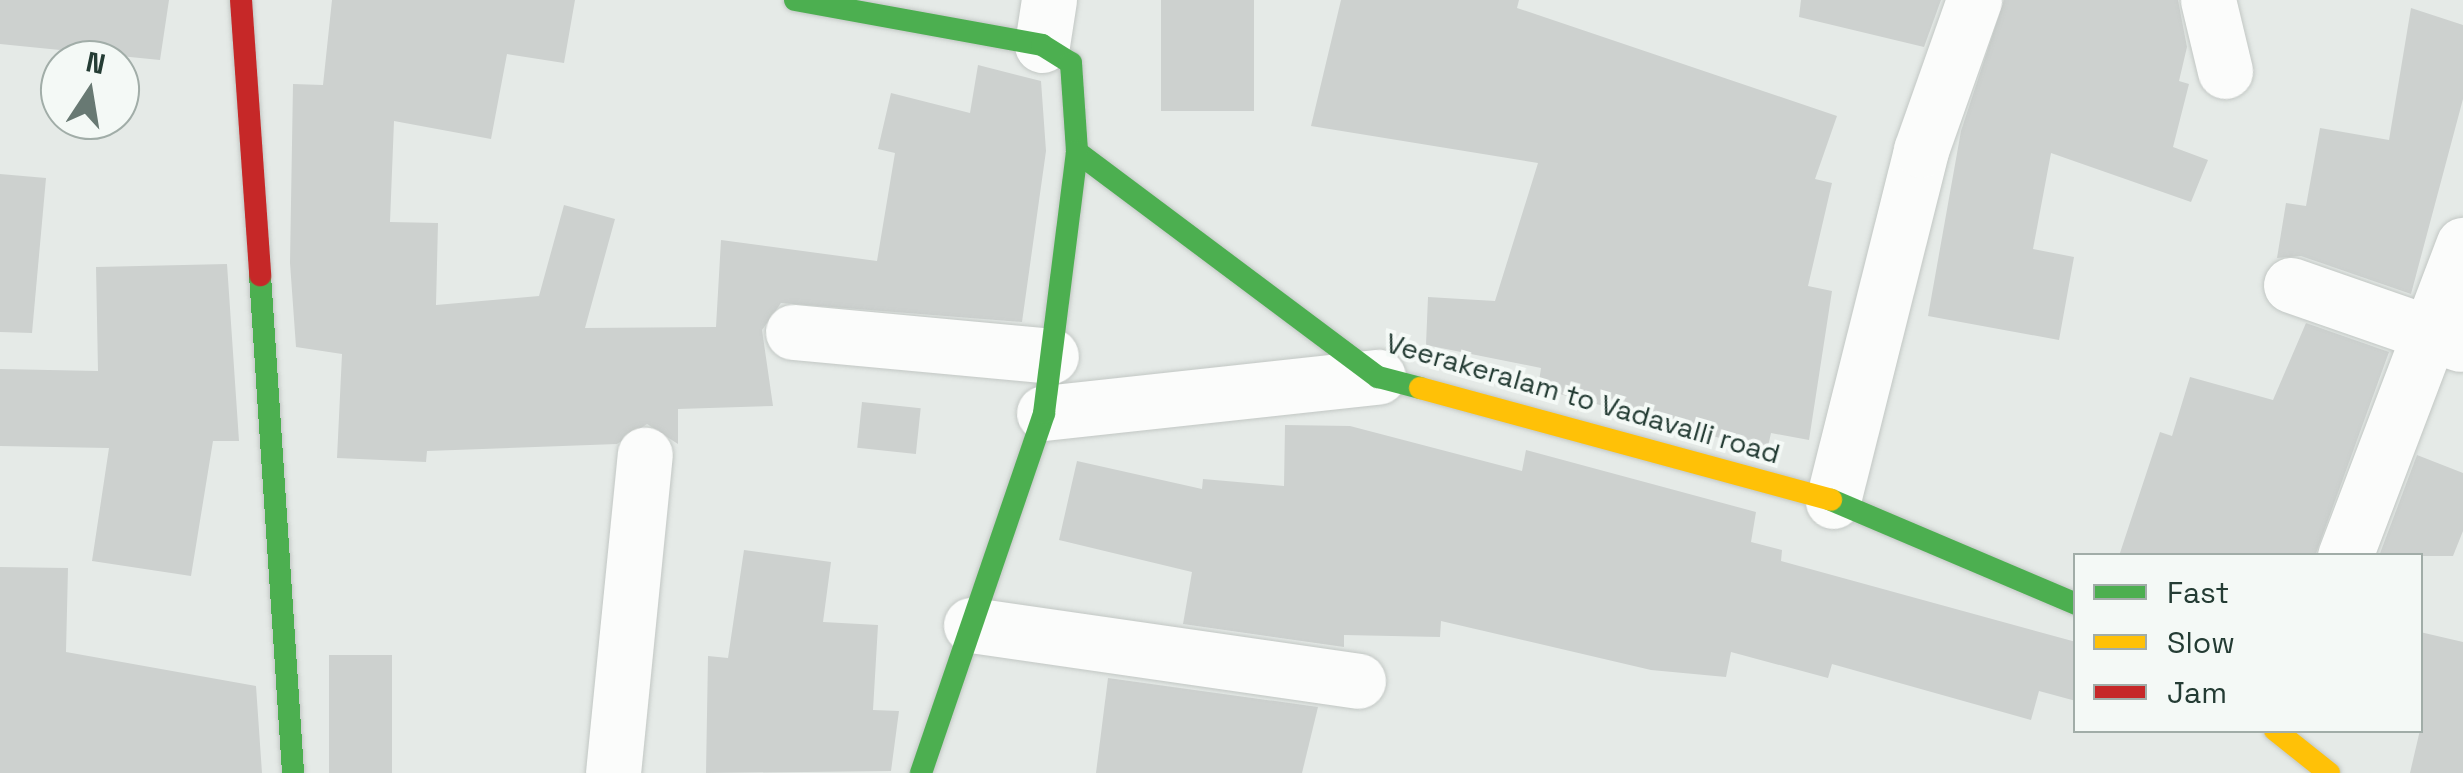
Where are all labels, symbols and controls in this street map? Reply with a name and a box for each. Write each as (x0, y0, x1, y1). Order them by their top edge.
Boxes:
north arrow (40, 40, 140, 140)
text: N (83, 43, 109, 82)
street label: Veerakeralam to Vadavalli road (1382, 325, 1784, 471)
legend (2073, 553, 2423, 733)
text: Fast (2167, 573, 2229, 612)
text: Slow (2167, 623, 2235, 662)
text: Jam (2167, 673, 2227, 712)

